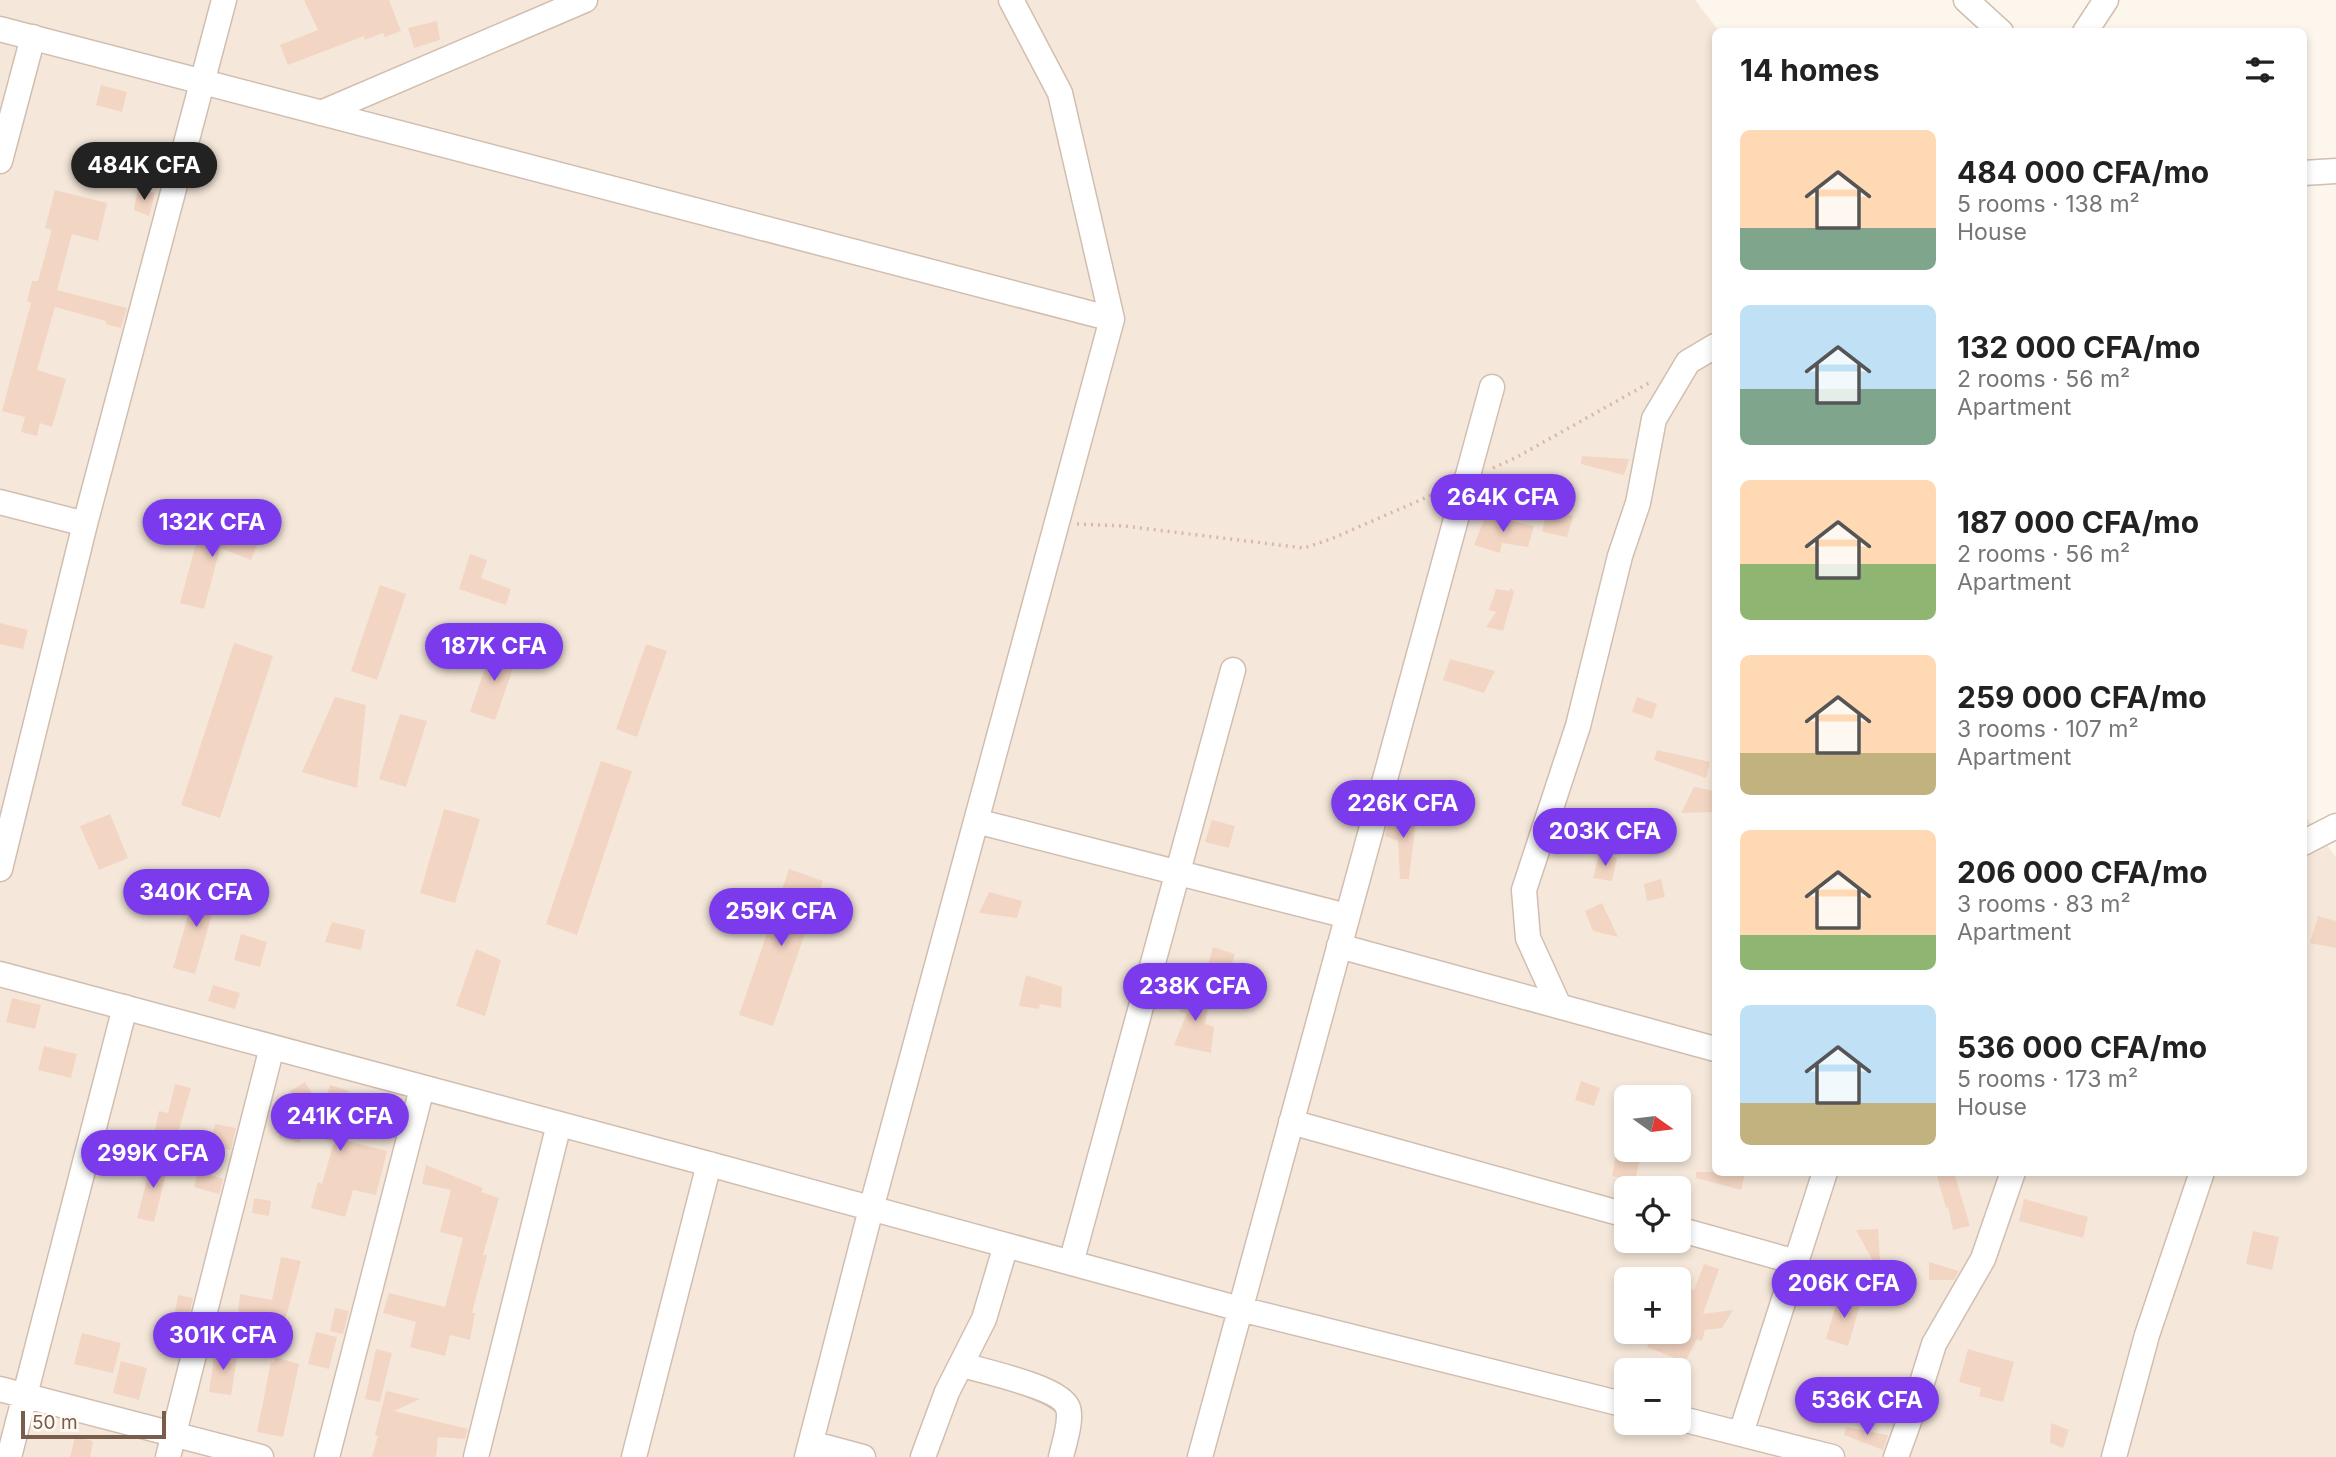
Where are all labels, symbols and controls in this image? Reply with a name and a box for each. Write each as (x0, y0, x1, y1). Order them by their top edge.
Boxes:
icon: filters (2241, 51, 2279, 89)
text: 14 homes (1740, 52, 1879, 88)
pin: 484K CFA (72, 142, 216, 202)
text: 484K CFA (87, 151, 201, 179)
text: 484 000 CFA/mo (1957, 154, 2209, 190)
icon: home (1796, 158, 1880, 242)
text: 5 rooms · 138 m² (1957, 190, 2140, 218)
text: House (1957, 218, 2027, 246)
text: 132 000 CFA/mo (1957, 329, 2200, 365)
icon: home (1796, 333, 1880, 417)
text: 2 rooms · 56 m² (1957, 365, 2130, 393)
text: Apartment (1957, 393, 2071, 421)
pin: 264K CFA (1431, 475, 1575, 534)
text: 264K CFA (1447, 483, 1559, 511)
pin: 132K CFA (140, 500, 284, 559)
text: 187 000 CFA/mo (1957, 504, 2199, 540)
text: 132K CFA (159, 508, 265, 536)
icon: home (1796, 508, 1880, 592)
text: 2 rooms · 56 m² (1957, 540, 2130, 568)
text: Apartment (1957, 568, 2071, 596)
pin: 187K CFA (422, 624, 566, 683)
text: 187K CFA (441, 632, 547, 660)
text: 259 000 CFA/mo (1957, 679, 2207, 715)
icon: home (1796, 683, 1880, 767)
text: 3 rooms · 107 m² (1957, 715, 2139, 743)
text: Apartment (1957, 743, 2071, 771)
pin: 226K CFA (1331, 780, 1475, 840)
text: 226K CFA (1347, 789, 1459, 817)
pin: 203K CFA (1533, 808, 1677, 868)
text: 203K CFA (1549, 817, 1661, 845)
text: 206 000 CFA/mo (1957, 854, 2208, 890)
icon: home (1796, 858, 1880, 942)
pin: 340K CFA (124, 870, 268, 929)
text: 340K CFA (139, 878, 253, 906)
pin: 259K CFA (709, 888, 853, 948)
text: 3 rooms · 83 m² (1957, 890, 2131, 918)
text: 259K CFA (725, 897, 837, 925)
text: Apartment (1957, 918, 2071, 946)
pin: 238K CFA (1123, 964, 1267, 1023)
text: 238K CFA (1139, 972, 1251, 1000)
text: 536 000 CFA/mo (1957, 1029, 2207, 1065)
icon: home (1796, 1033, 1880, 1117)
text: 5 rooms · 173 m² (1957, 1065, 2138, 1093)
north arrow (1614, 1085, 1690, 1162)
map controls (1614, 1085, 1691, 1435)
text: House (1957, 1093, 2027, 1121)
pin: 241K CFA (268, 1094, 412, 1153)
text: 241K CFA (287, 1102, 393, 1130)
pin: 299K CFA (81, 1130, 225, 1190)
text: 299K CFA (97, 1139, 209, 1167)
button: locate (1614, 1176, 1691, 1253)
pin: 206K CFA (1772, 1260, 1916, 1320)
button: + (1614, 1267, 1691, 1344)
text: 206K CFA (1788, 1269, 1900, 1297)
pin: 301K CFA (151, 1312, 295, 1372)
text: 301K CFA (169, 1321, 277, 1349)
button: − (1614, 1358, 1691, 1435)
pin: 536K CFA (1795, 1378, 1939, 1437)
text: 536K CFA (1811, 1386, 1923, 1414)
scale bar (21, 1408, 166, 1440)
text: 50 m (32, 1411, 78, 1434)

